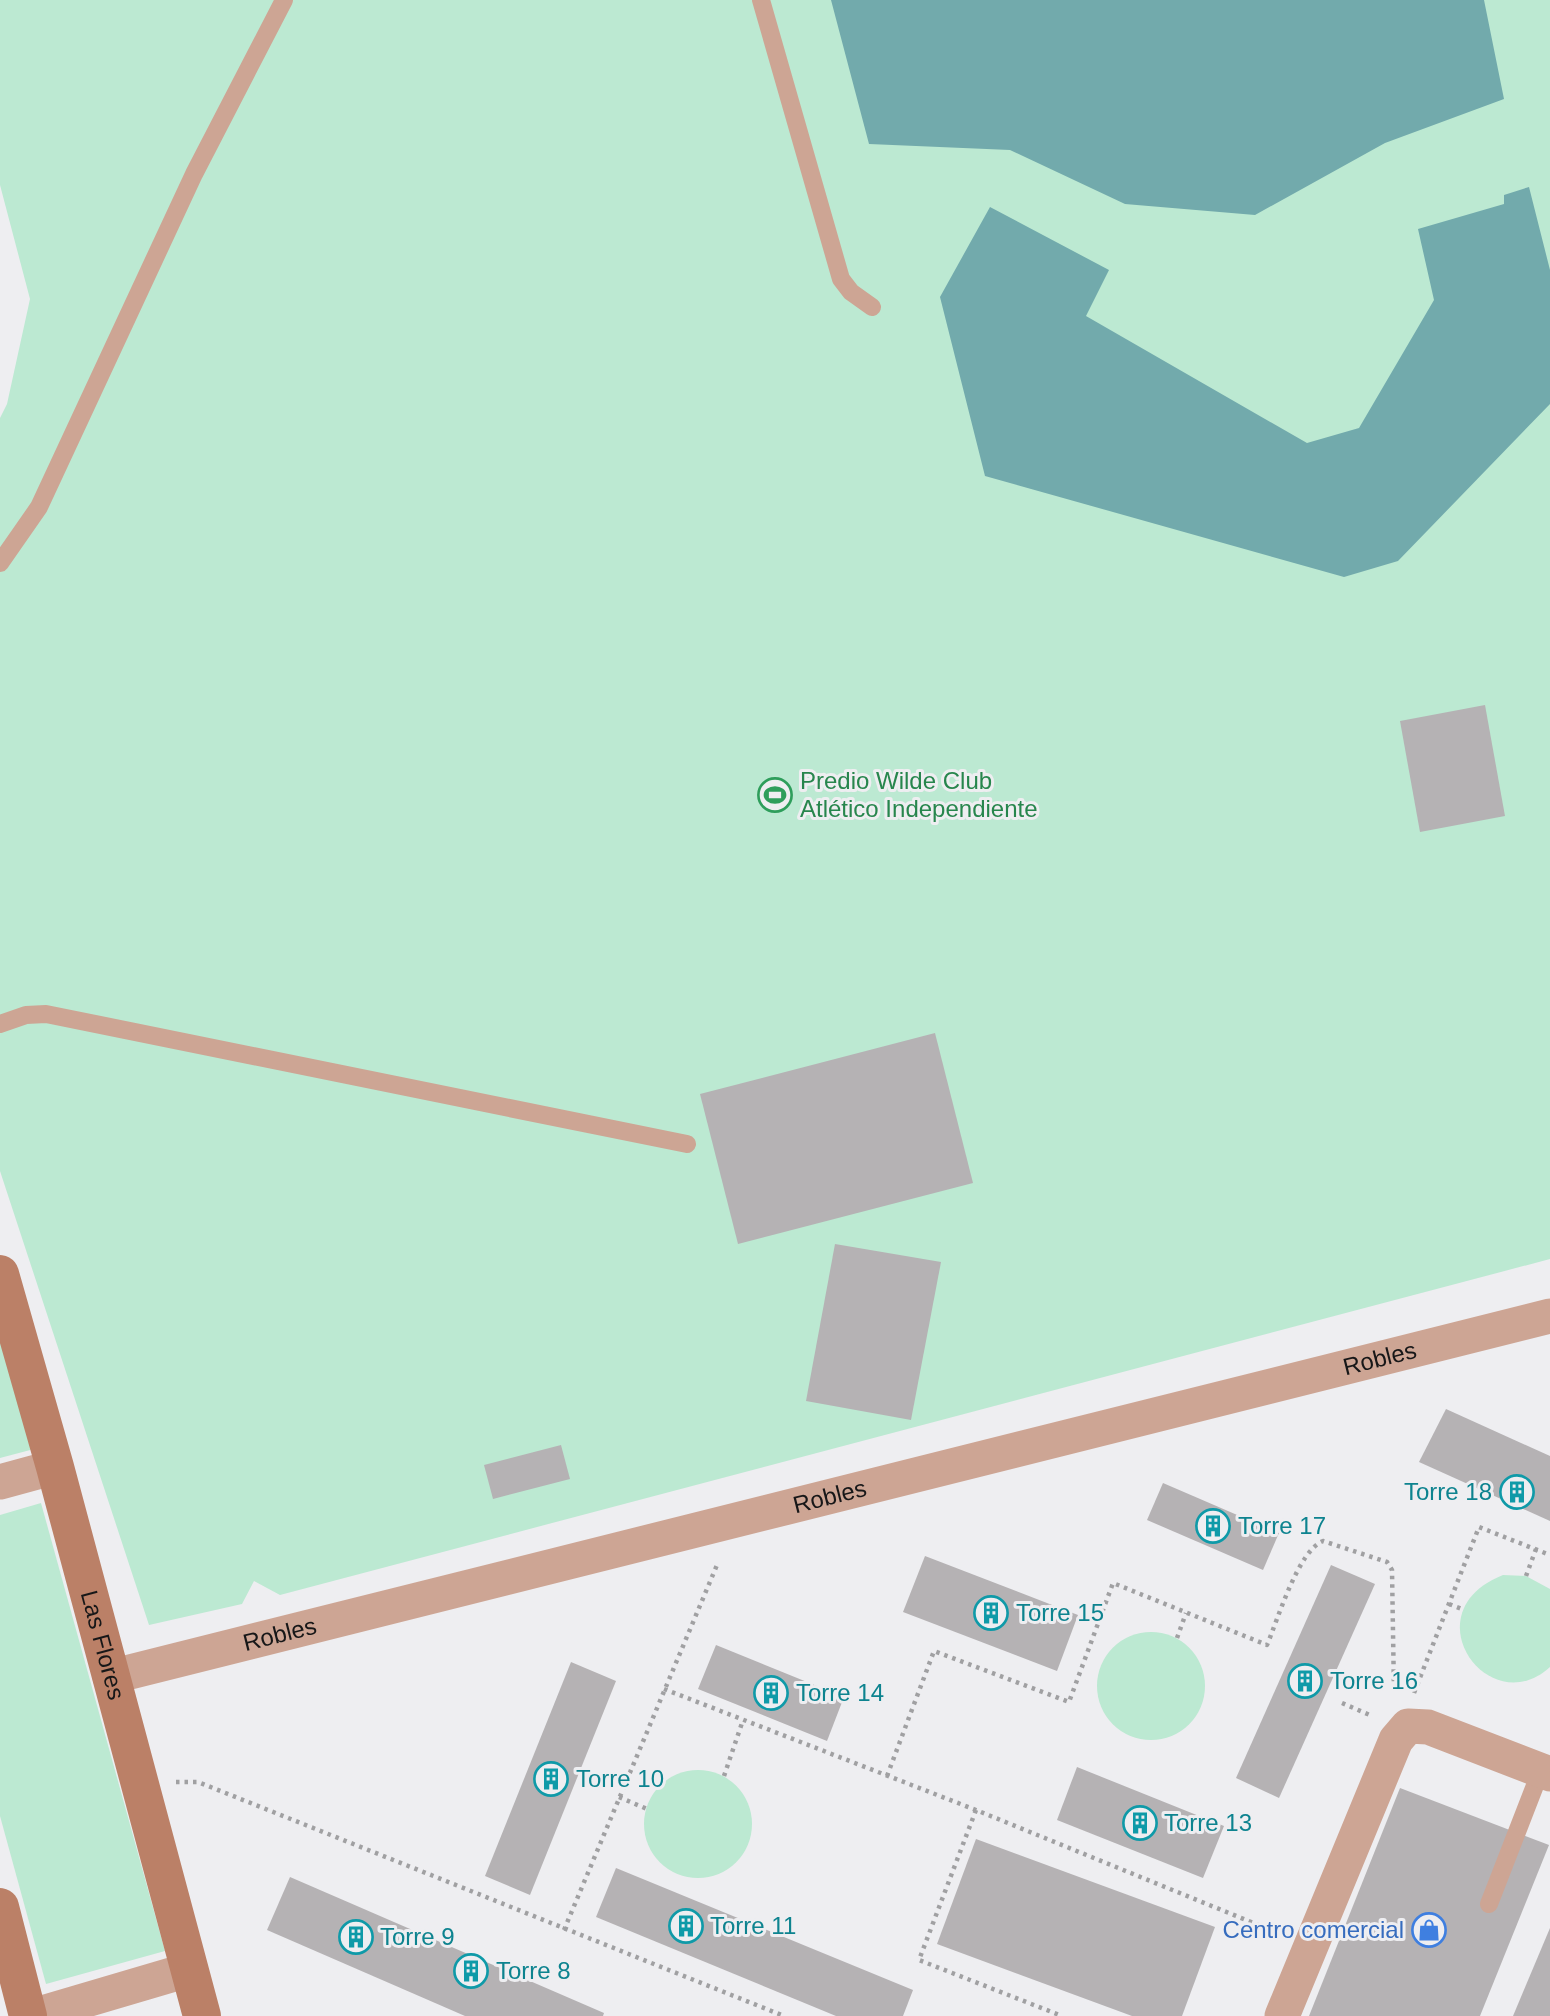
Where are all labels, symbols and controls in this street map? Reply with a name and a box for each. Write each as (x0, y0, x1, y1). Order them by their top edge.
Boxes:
place label: Predio Wilde Club Atlético Independiente (800, 767, 1038, 822)
sports icon: Predio Wilde Club Atlético Independiente (756, 776, 794, 814)
street label: Robles (1340, 1336, 1419, 1380)
building icon: Torre 18 (1498, 1473, 1536, 1511)
street label: Robles (790, 1474, 869, 1518)
place label: Torre 18 (1404, 1478, 1492, 1505)
building icon: Torre 17 (1194, 1507, 1232, 1545)
place label: Torre 17 (1238, 1512, 1326, 1539)
street label: Las Flores (76, 1587, 131, 1703)
building icon: Torre 15 (972, 1594, 1010, 1632)
place label: Torre 15 (1016, 1599, 1104, 1626)
street label: Robles (240, 1612, 319, 1656)
building icon: Torre 16 (1286, 1662, 1324, 1700)
place label: Torre 16 (1330, 1667, 1418, 1694)
building icon: Torre 14 (752, 1674, 790, 1712)
place label: Torre 14 (796, 1679, 884, 1706)
building icon: Torre 10 (532, 1760, 570, 1798)
place label: Torre 10 (576, 1765, 664, 1792)
building icon: Torre 13 (1121, 1804, 1159, 1842)
place label: Torre 13 (1164, 1809, 1252, 1836)
building icon: Torre 11 (667, 1907, 705, 1945)
shop icon: Centro comercial (1410, 1911, 1448, 1949)
place label: Torre 11 (710, 1912, 796, 1939)
place label: Centro comercial (1223, 1916, 1404, 1943)
building icon: Torre 9 (337, 1918, 375, 1956)
place label: Torre 9 (380, 1923, 455, 1950)
building icon: Torre 8 (452, 1952, 490, 1990)
place label: Torre 8 (496, 1957, 571, 1984)

